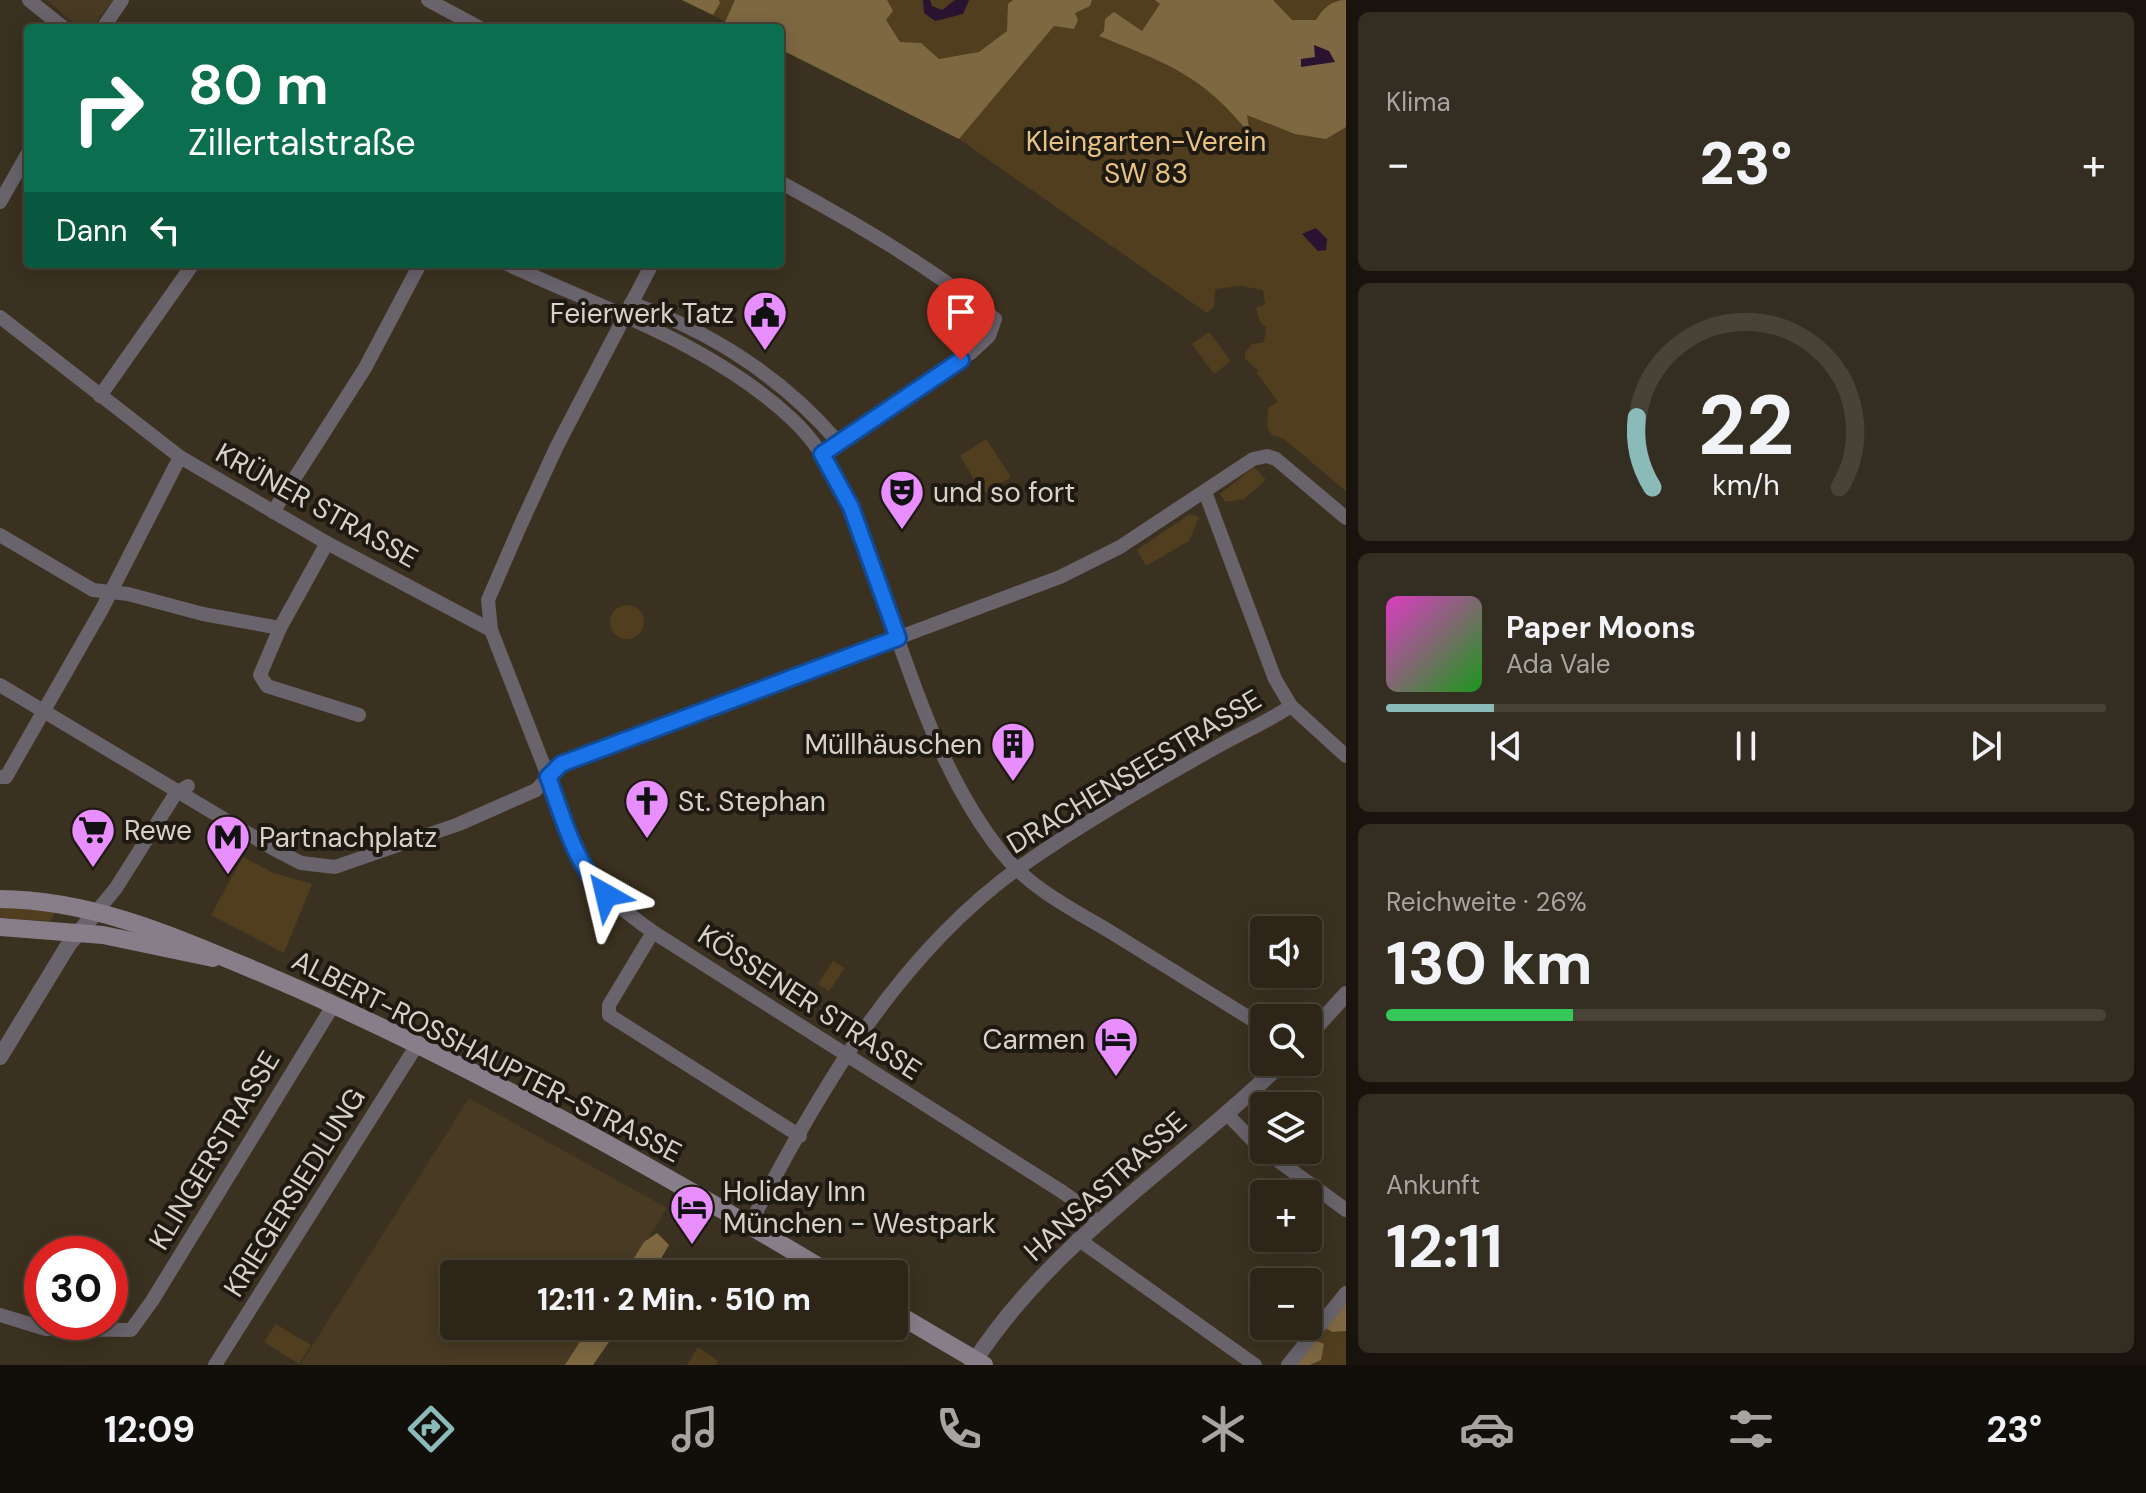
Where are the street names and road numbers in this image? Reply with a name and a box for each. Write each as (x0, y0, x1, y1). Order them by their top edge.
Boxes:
street label: KRÜNER STRASSE (209, 435, 424, 576)
street label: DRACHENSEESTRASSE (1000, 681, 1268, 862)
street label: KÖSSENER STRASSE (691, 916, 929, 1089)
street label: ALBERT-ROSSHAUPTER-STRASSE (286, 942, 688, 1171)
street label: KLINGERSTRASSE (140, 1044, 288, 1257)
street label: KRIEGERSIEDLUNG (215, 1081, 374, 1304)
street label: HANSASTRASSE (1016, 1103, 1195, 1269)

